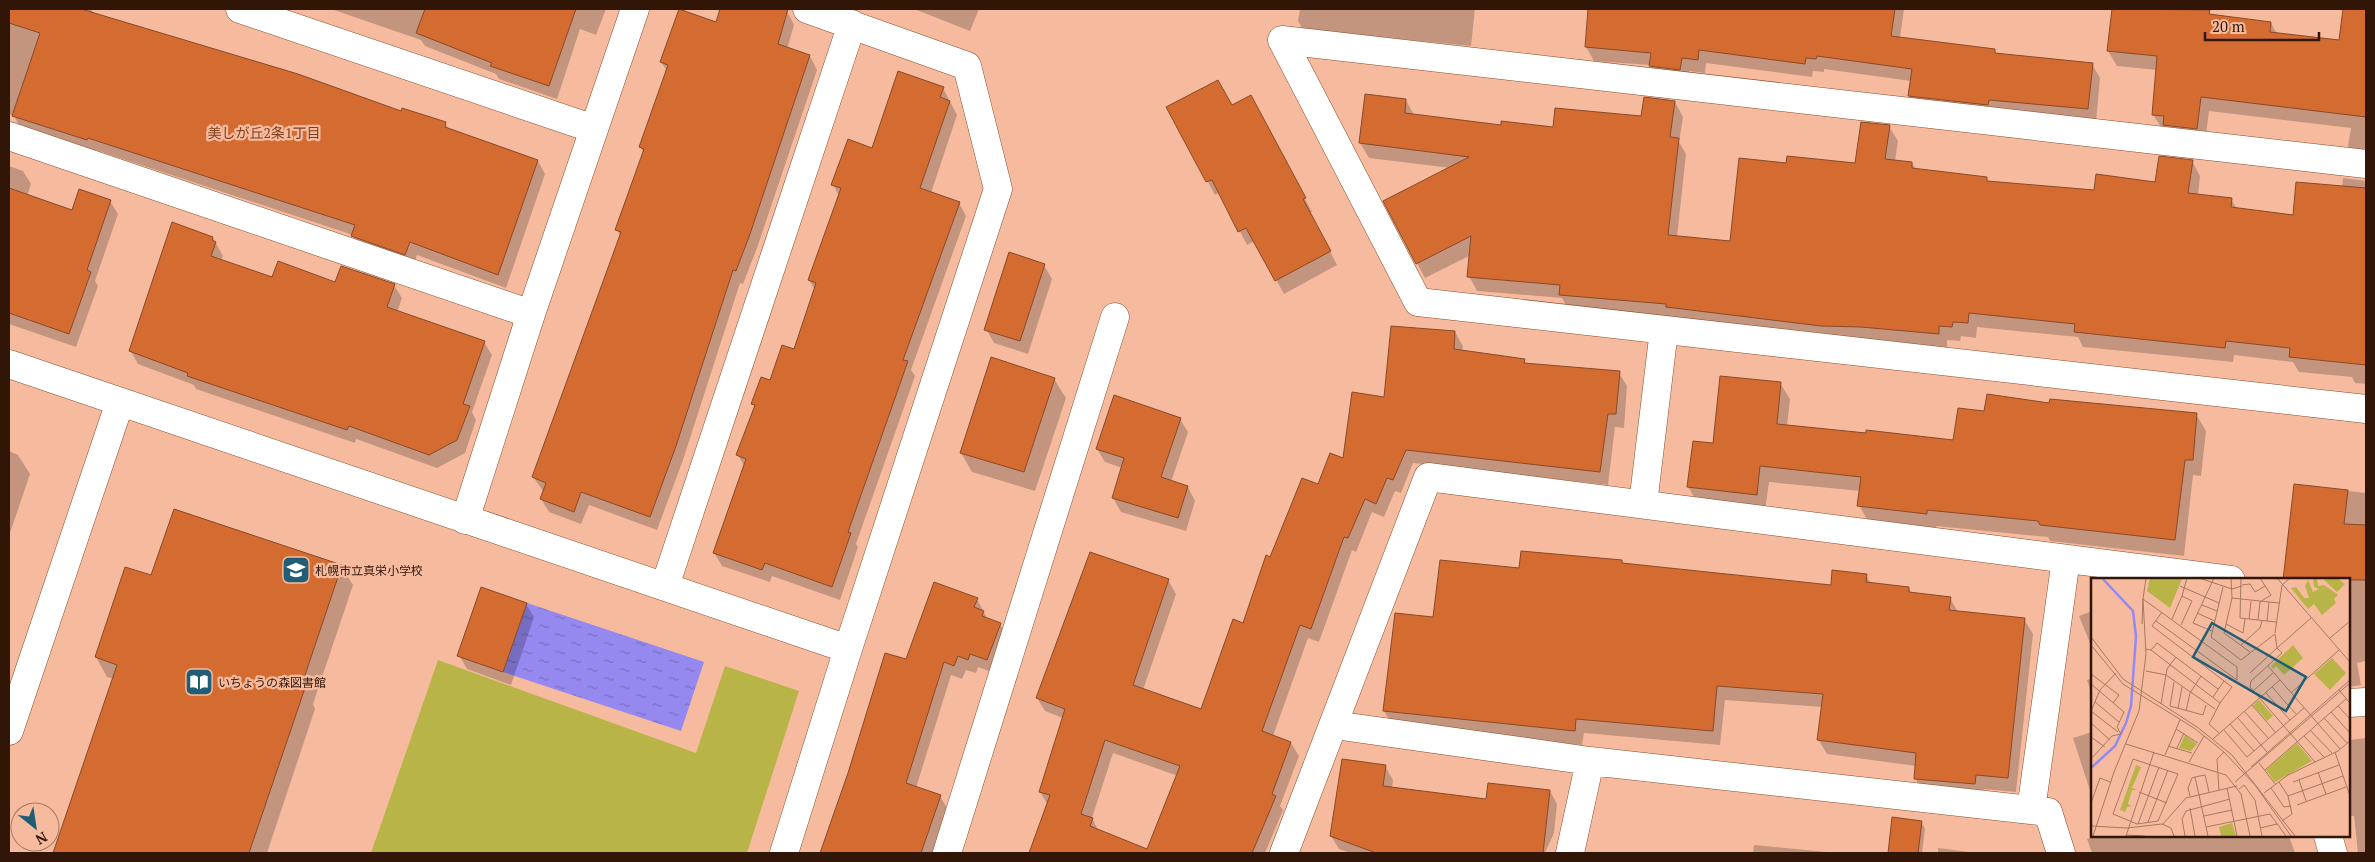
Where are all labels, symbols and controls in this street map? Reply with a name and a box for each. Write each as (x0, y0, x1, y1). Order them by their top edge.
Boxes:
scale bar (2205, 10, 2319, 42)
text: 20 m (2212, 16, 2245, 36)
district label: 美しが丘2条1丁目 (208, 123, 320, 142)
school or university icon: 札幌市立真栄小学校 (281, 555, 311, 585)
place label: 札幌市立真栄小学校 (315, 563, 423, 578)
inset map (2091, 578, 2350, 837)
library icon: いちょうの森図書館 (184, 667, 214, 697)
place label: いちょうの森図書館 (218, 675, 326, 690)
north arrow (10, 802, 60, 852)
text: N (32, 828, 51, 850)

